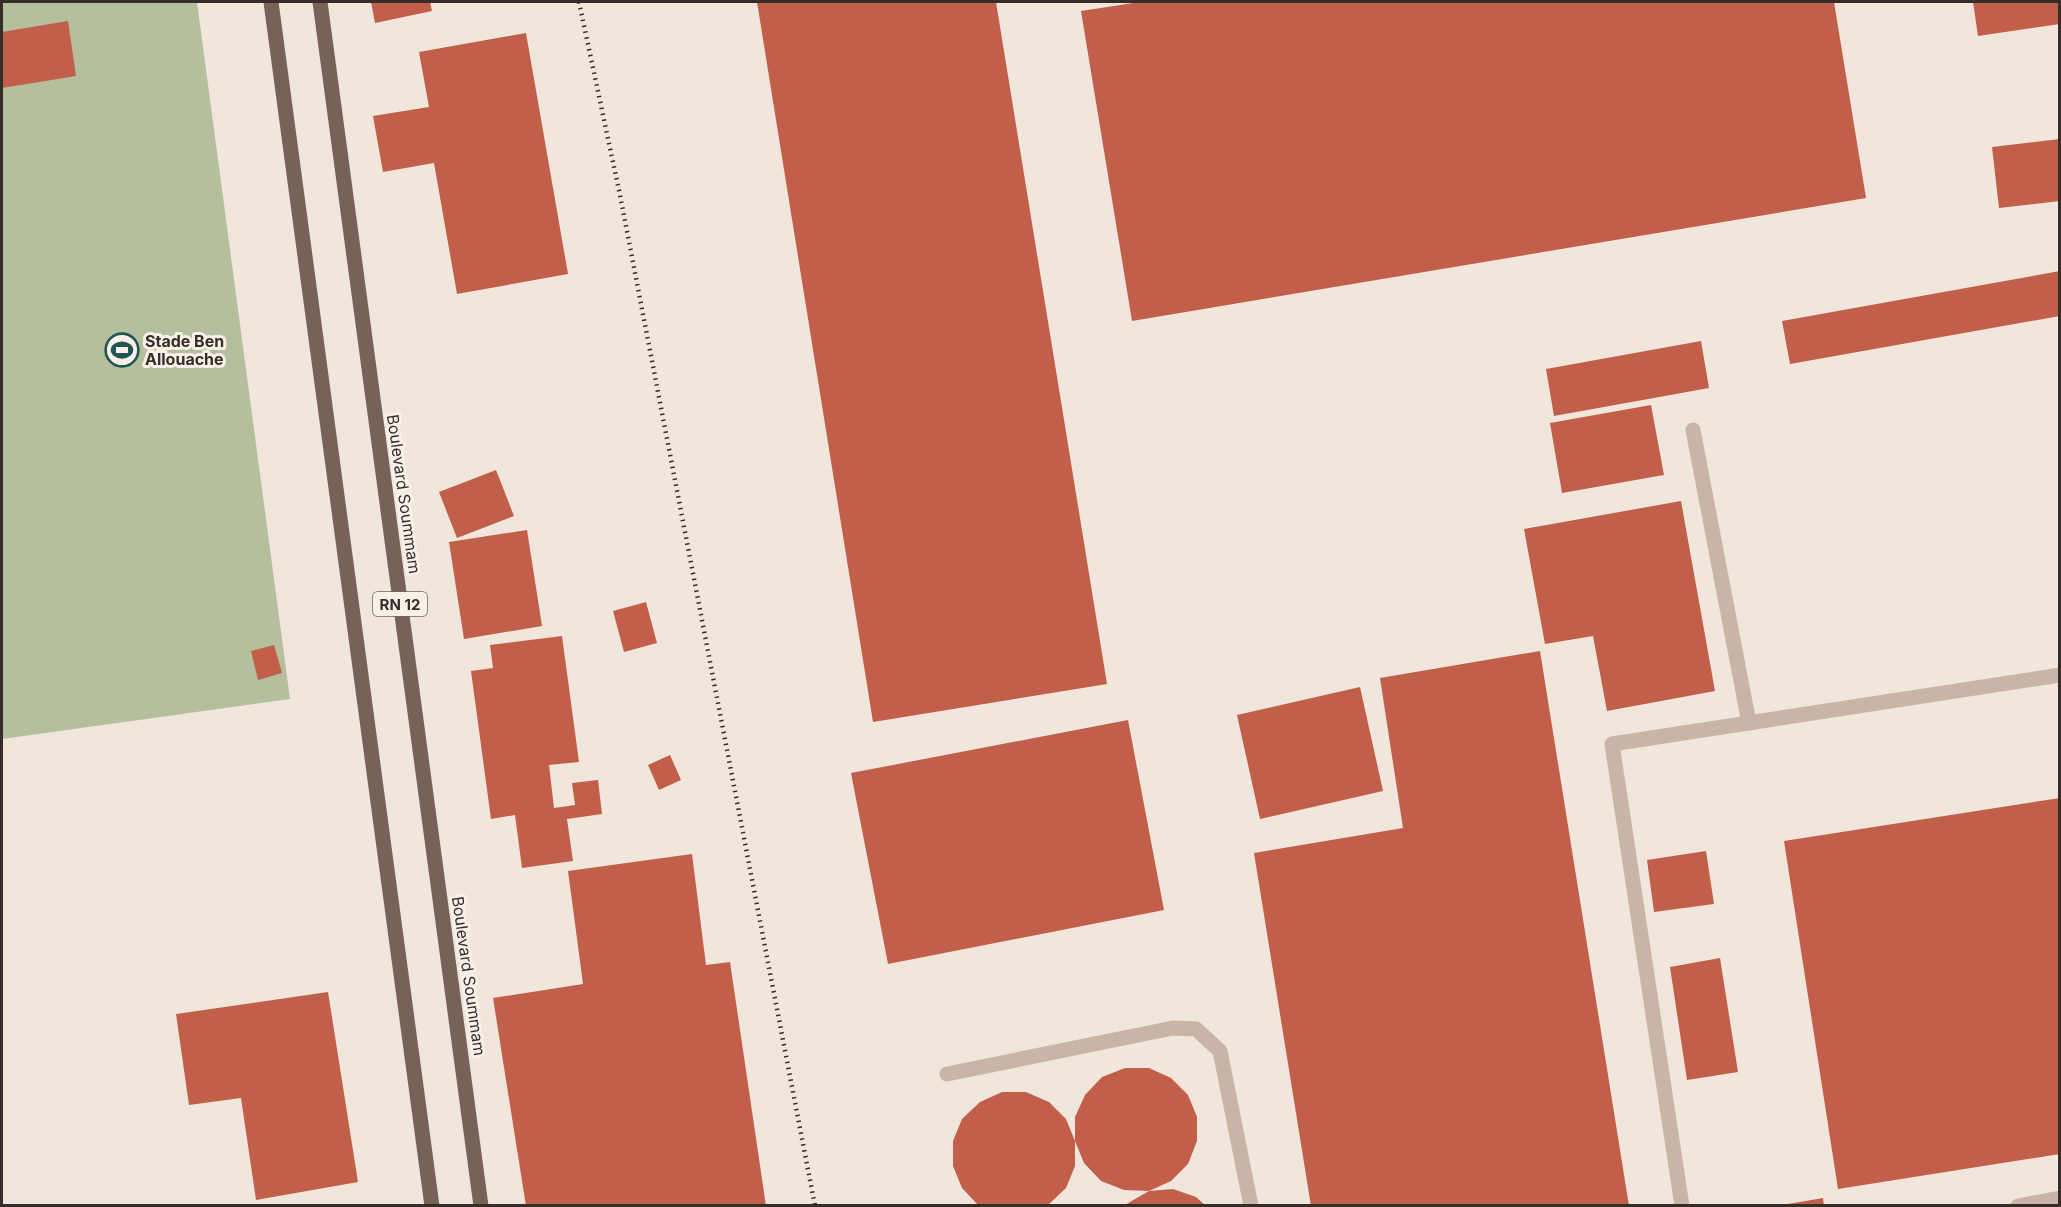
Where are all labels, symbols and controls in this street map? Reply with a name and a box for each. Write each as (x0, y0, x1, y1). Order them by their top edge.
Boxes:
place label: Stade Ben Allouache (145, 331, 224, 369)
sports icon: Stade Ben Allouache (104, 332, 140, 368)
street label: Boulevard Soummam (383, 413, 425, 575)
road number: RN 12 (373, 592, 427, 616)
street label: Boulevard Soummam (448, 895, 490, 1057)

